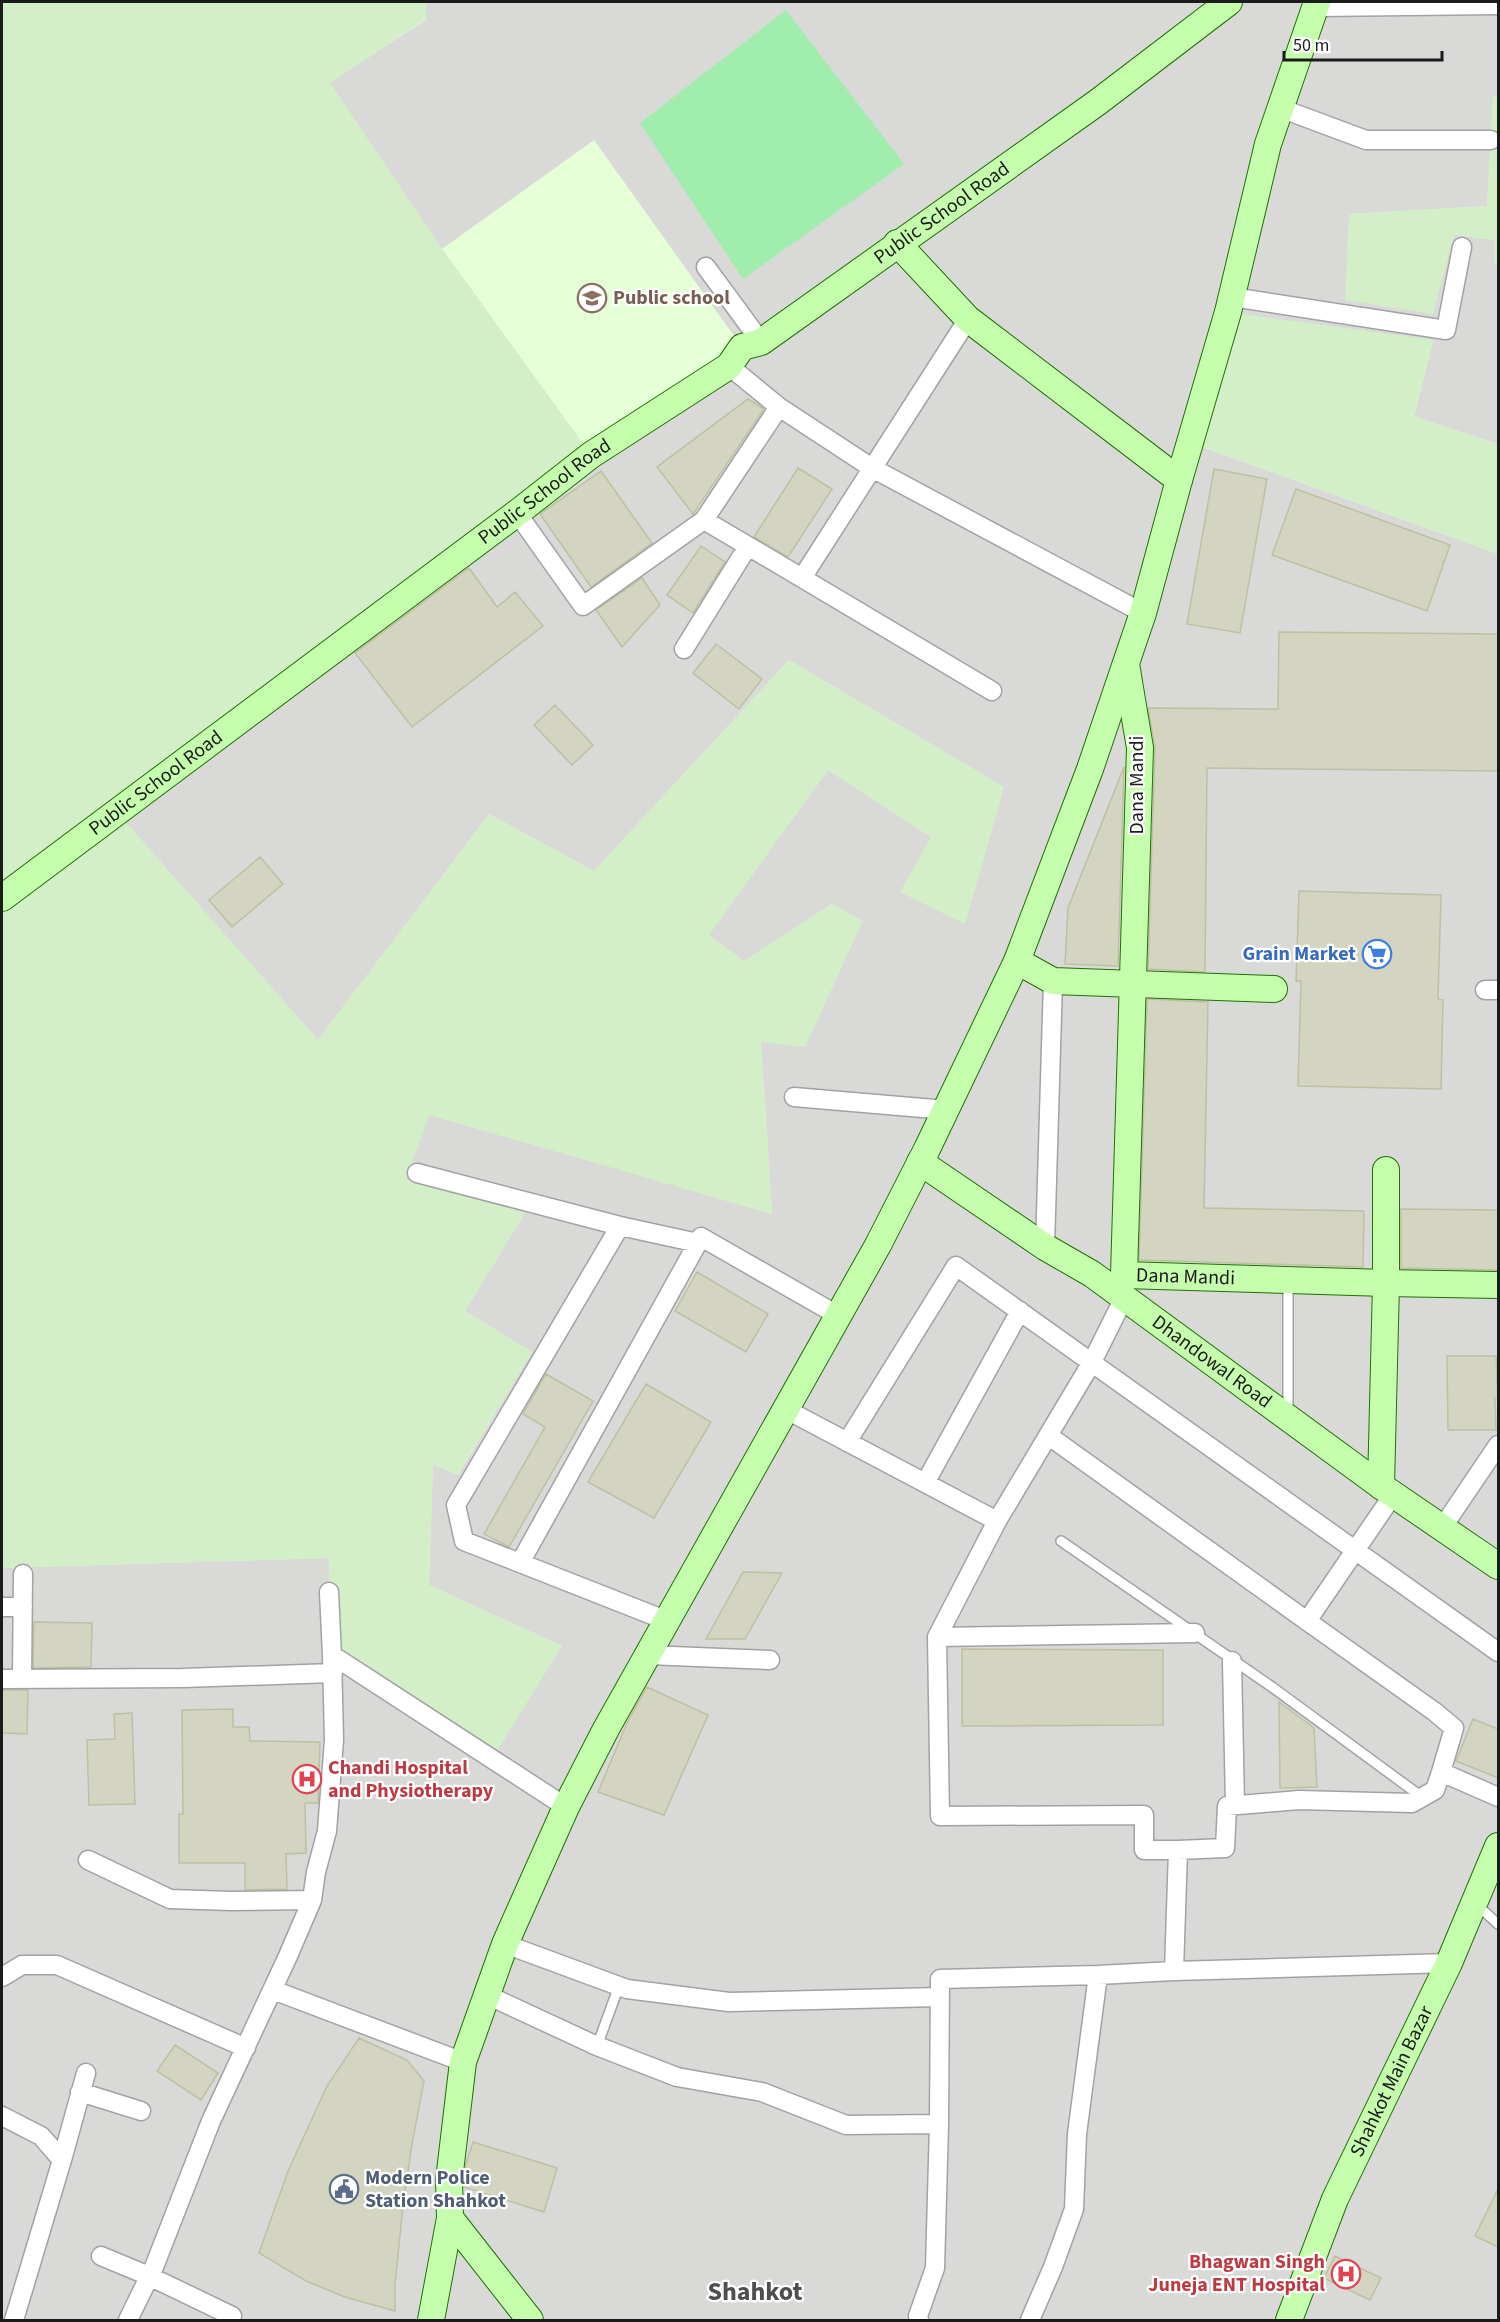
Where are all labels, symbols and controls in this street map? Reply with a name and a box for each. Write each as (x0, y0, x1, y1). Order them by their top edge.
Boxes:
scale bar (1284, 24, 1442, 62)
text: 50 m (1293, 33, 1329, 58)
street label: Public School Road (868, 155, 1016, 271)
school or university icon: Public school (576, 282, 608, 314)
place label: Public school (613, 284, 730, 312)
street label: Public School Road (472, 432, 617, 551)
street label: Public School Road (83, 724, 229, 842)
street label: Dana Mandi (1123, 736, 1151, 834)
supermarket icon: Grain Market (1361, 938, 1393, 970)
place label: Grain Market (1242, 940, 1356, 968)
street label: Dana Mandi (1136, 1261, 1236, 1292)
street label: Dhandowal Road (1146, 1308, 1278, 1415)
place label: Chandi Hospital and Physiotherapy (328, 1754, 494, 1805)
hospital icon: Chandi Hospital and Physiotherapy (291, 1763, 323, 1795)
street label: Shahkot Main Bazar (1343, 2001, 1440, 2162)
place label: Modern Police Station Shahkot (365, 2164, 506, 2215)
public building icon: Modern Police Station Shahkot (328, 2173, 360, 2205)
place label: Bhagwan Singh Juneja ENT Hospital (1148, 2248, 1325, 2299)
hospital icon: Bhagwan Singh Juneja ENT Hospital (1330, 2258, 1362, 2290)
district label: Shahkot (707, 2273, 803, 2310)

